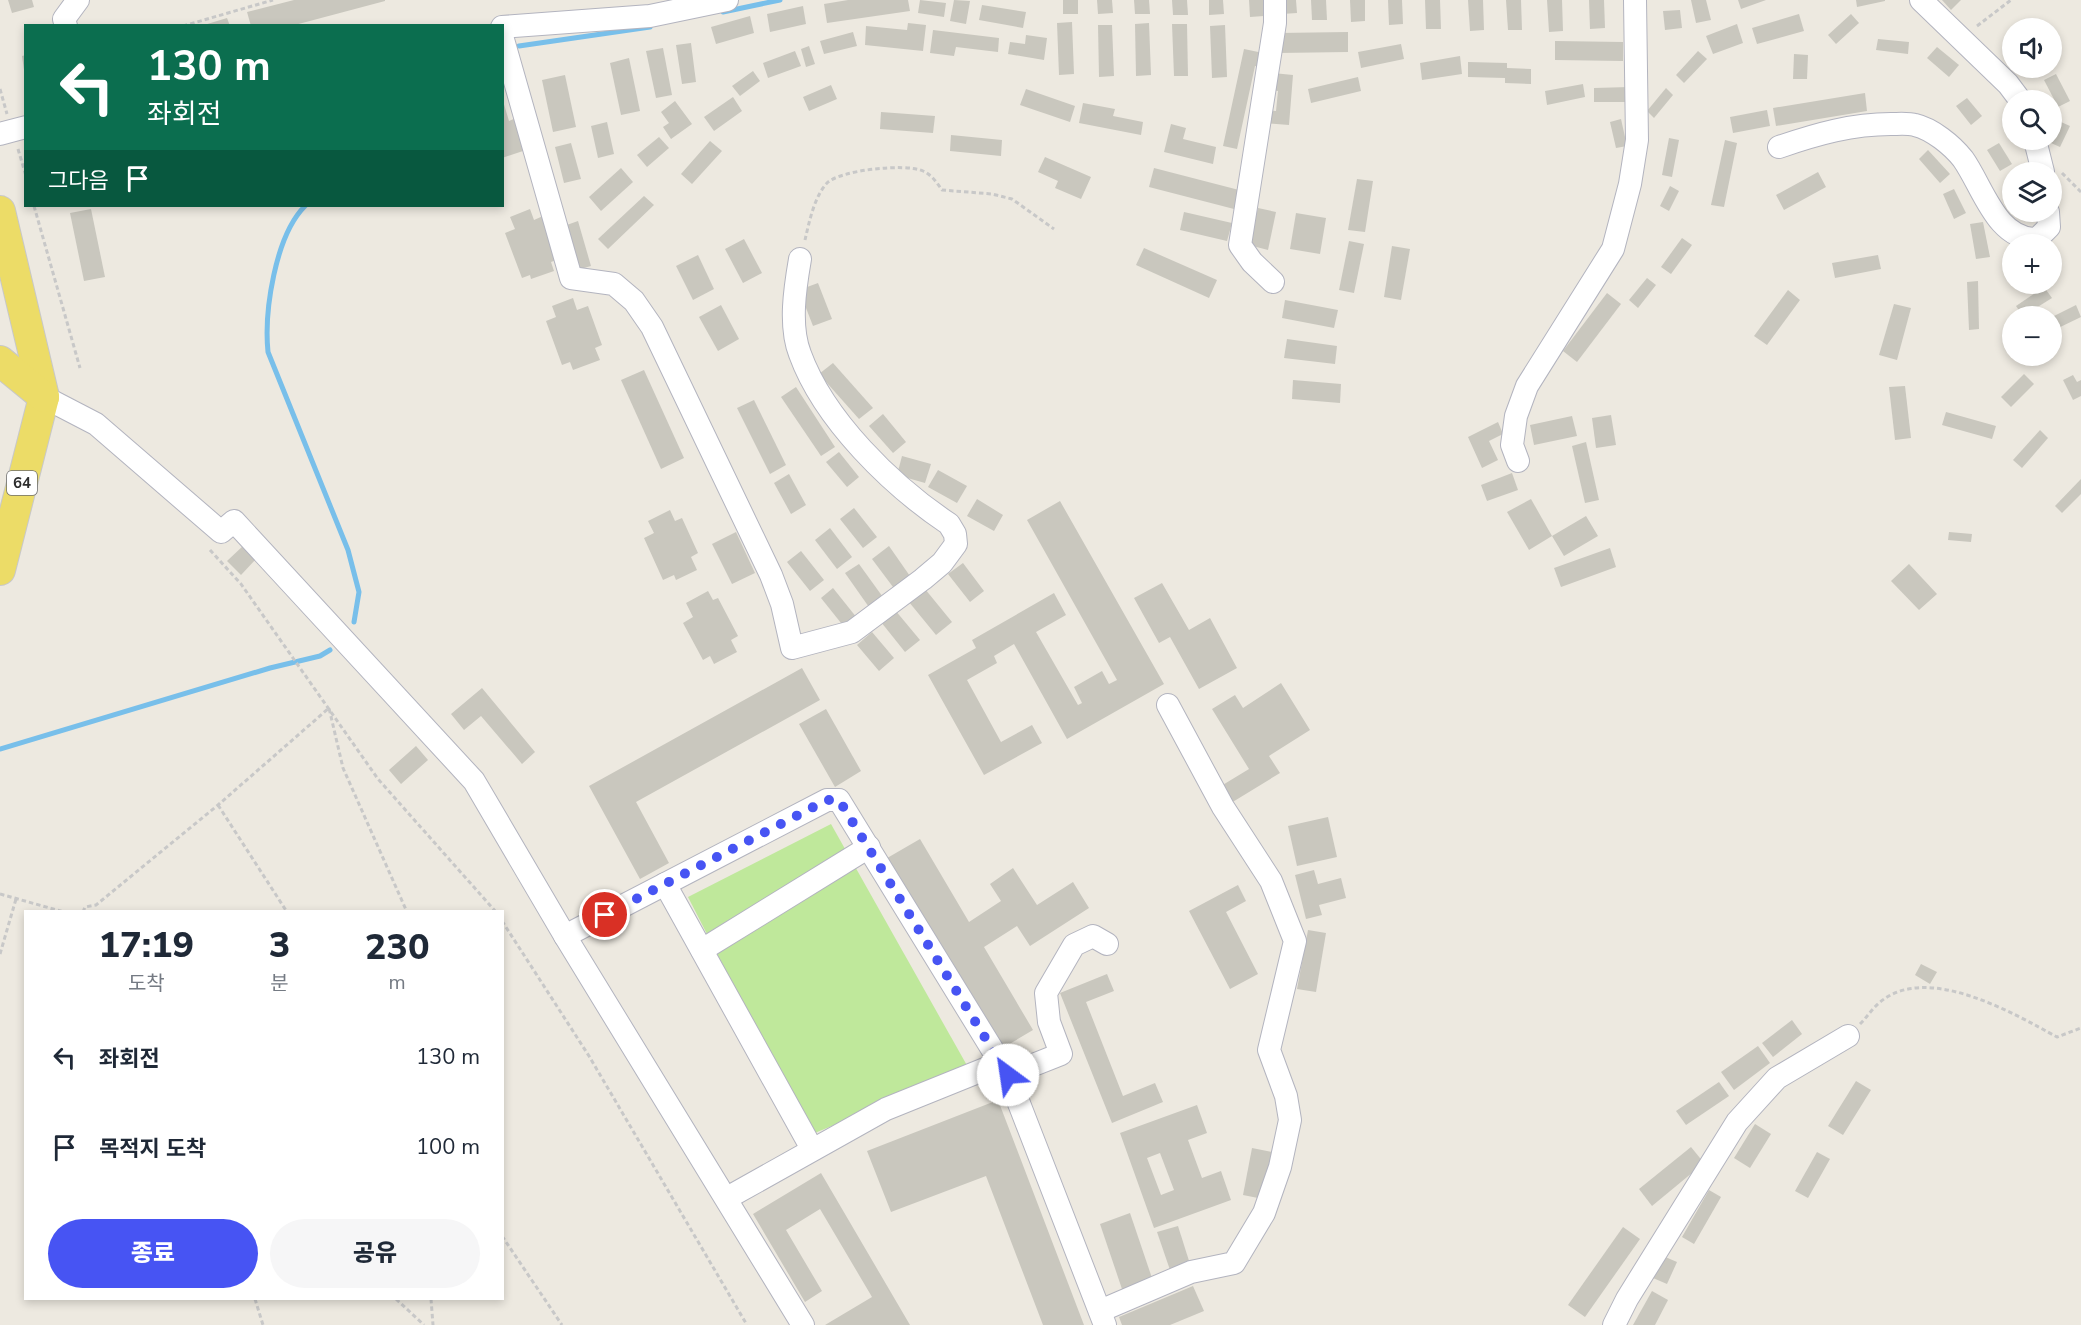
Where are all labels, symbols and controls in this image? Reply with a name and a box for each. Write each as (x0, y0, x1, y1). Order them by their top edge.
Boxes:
map controls (2002, 18, 2062, 366)
button: sound (2002, 18, 2062, 78)
text: 130 m (147, 38, 271, 95)
icon: left (48, 48, 126, 126)
button: search (2002, 90, 2062, 150)
text: 좌회전 (147, 96, 222, 133)
icon: arrive (121, 162, 154, 195)
button: layers (2002, 162, 2062, 222)
text: 그다음 (48, 166, 109, 196)
button: + (2002, 234, 2062, 294)
button: − (2002, 306, 2062, 366)
road number: 64 (7, 471, 37, 495)
pin (579, 889, 630, 940)
icon: arrive (588, 898, 621, 931)
text: 17:19 (98, 921, 194, 970)
text: 3 (269, 921, 290, 970)
text: 230 (365, 923, 430, 972)
text: m (389, 969, 406, 996)
text: 도착 (128, 970, 165, 997)
text: 분 (270, 970, 289, 997)
icon: left (48, 1041, 81, 1074)
text: 130 m (416, 1042, 480, 1072)
position arrow (976, 1043, 1040, 1107)
text: 좌회전 (99, 1044, 160, 1074)
icon: arrive (48, 1131, 81, 1164)
text: 100 m (416, 1132, 480, 1162)
text: 목적지 도착 (99, 1134, 206, 1164)
button: 종료 (48, 1219, 258, 1288)
button: 공유 (270, 1219, 480, 1288)

